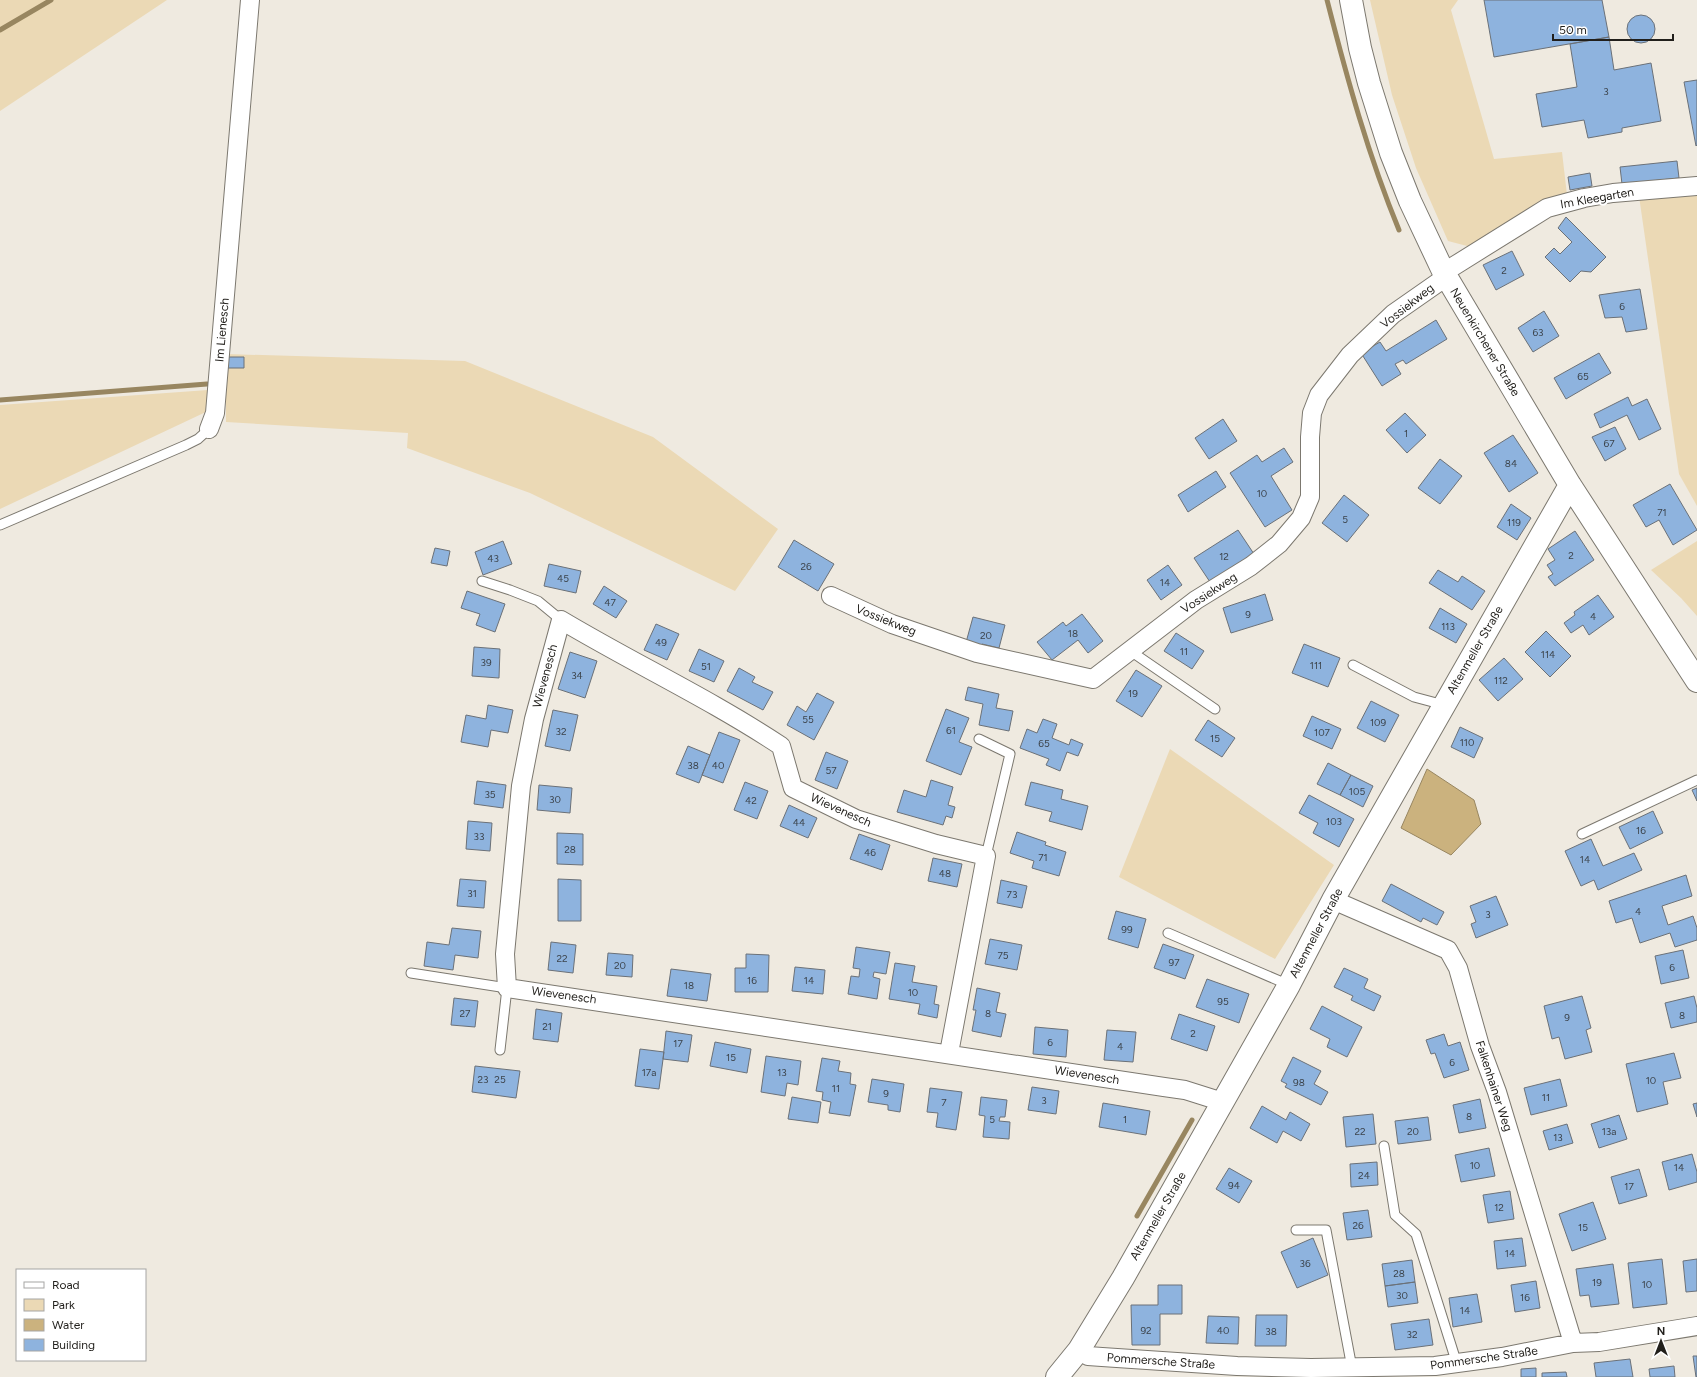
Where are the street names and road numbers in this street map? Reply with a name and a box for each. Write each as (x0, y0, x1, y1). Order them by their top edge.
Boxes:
street label: Im Kleegarten (1559, 185, 1635, 211)
street label: Vossiekweg (1377, 281, 1437, 331)
street label: Neuenkirchener Straße (1447, 285, 1523, 399)
street label: Im Lienesch (212, 297, 232, 363)
street label: Vossiekweg (1178, 570, 1240, 616)
street label: Vossiekweg (854, 602, 918, 638)
street label: Altenmeller Straße (1444, 603, 1506, 697)
street label: Wievenesch (530, 642, 560, 709)
street label: Wievenesch (808, 790, 874, 830)
street label: Altenmeller Straße (1286, 885, 1346, 980)
street label: Wievenesch (531, 984, 598, 1007)
street label: Falkenhainer Weg (1473, 1039, 1515, 1133)
street label: Wievenesch (1054, 1063, 1121, 1087)
street label: Altenmeller Straße (1127, 1169, 1189, 1263)
street label: Pommersche Straße (1429, 1343, 1539, 1372)
street label: Pommersche Straße (1106, 1350, 1216, 1372)

